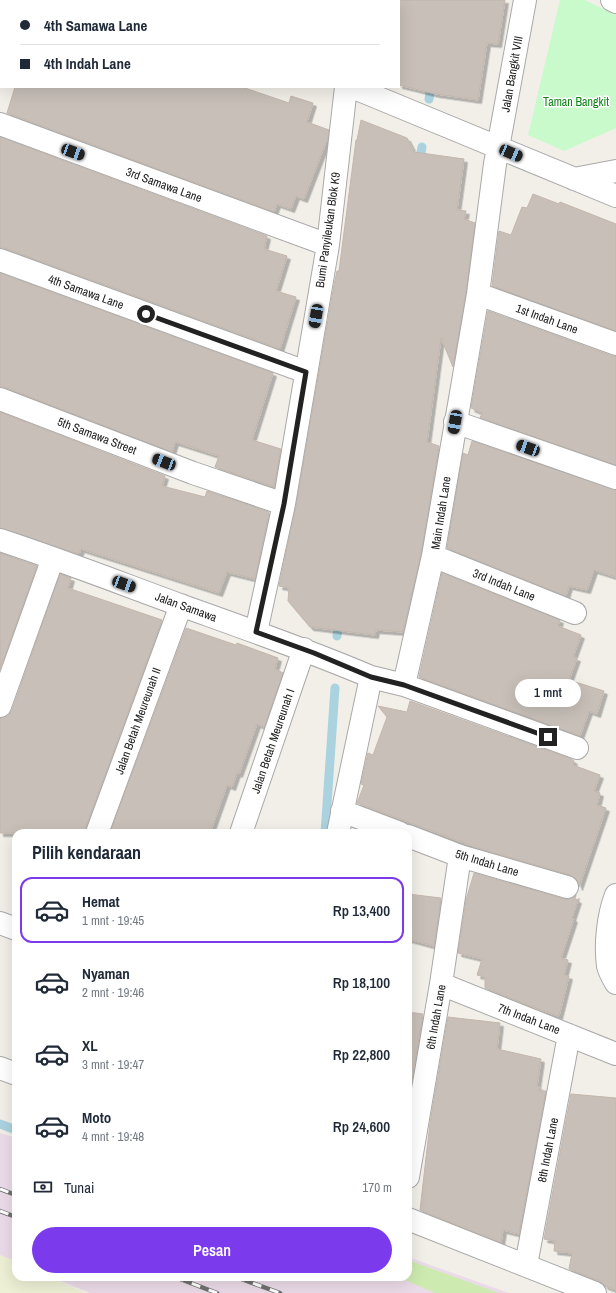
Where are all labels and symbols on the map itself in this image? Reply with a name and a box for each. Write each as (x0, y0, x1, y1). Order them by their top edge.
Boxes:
street label: Jalan Bangkit VIII (497, 35, 527, 113)
park label: Taman Bangkit (543, 94, 609, 110)
car (60, 142, 86, 162)
car (498, 143, 524, 163)
street label: 3rd Samawa Lane (124, 164, 204, 206)
street label: Bumi Panyileukan Blok K9 (312, 171, 344, 289)
street label: 4th Samawa Lane (46, 271, 126, 313)
street label: 1st Indah Lane (514, 300, 580, 338)
car (308, 303, 324, 329)
route start (137, 305, 155, 323)
car (447, 409, 463, 435)
street label: 5th Samawa Street (55, 414, 139, 459)
car (515, 438, 541, 458)
car (151, 452, 177, 472)
street label: Main Indah Lane (427, 475, 455, 551)
street label: 3rd Indah Lane (470, 565, 538, 605)
car (111, 574, 137, 594)
street label: Jalan Samawa (153, 588, 220, 626)
street label: Jalan Betah Meureunah II (111, 665, 165, 777)
callout: 1 mnt (515, 679, 581, 707)
street label: Jalan Betah Meureunah I (248, 686, 298, 796)
route end (539, 728, 557, 746)
street label: 5th Indah Lane (453, 846, 521, 880)
street label: 6th Indah Lane (422, 983, 450, 1051)
street label: 7th Indah Lane (495, 1000, 563, 1038)
street label: 8th Indah Lane (534, 1116, 562, 1184)

